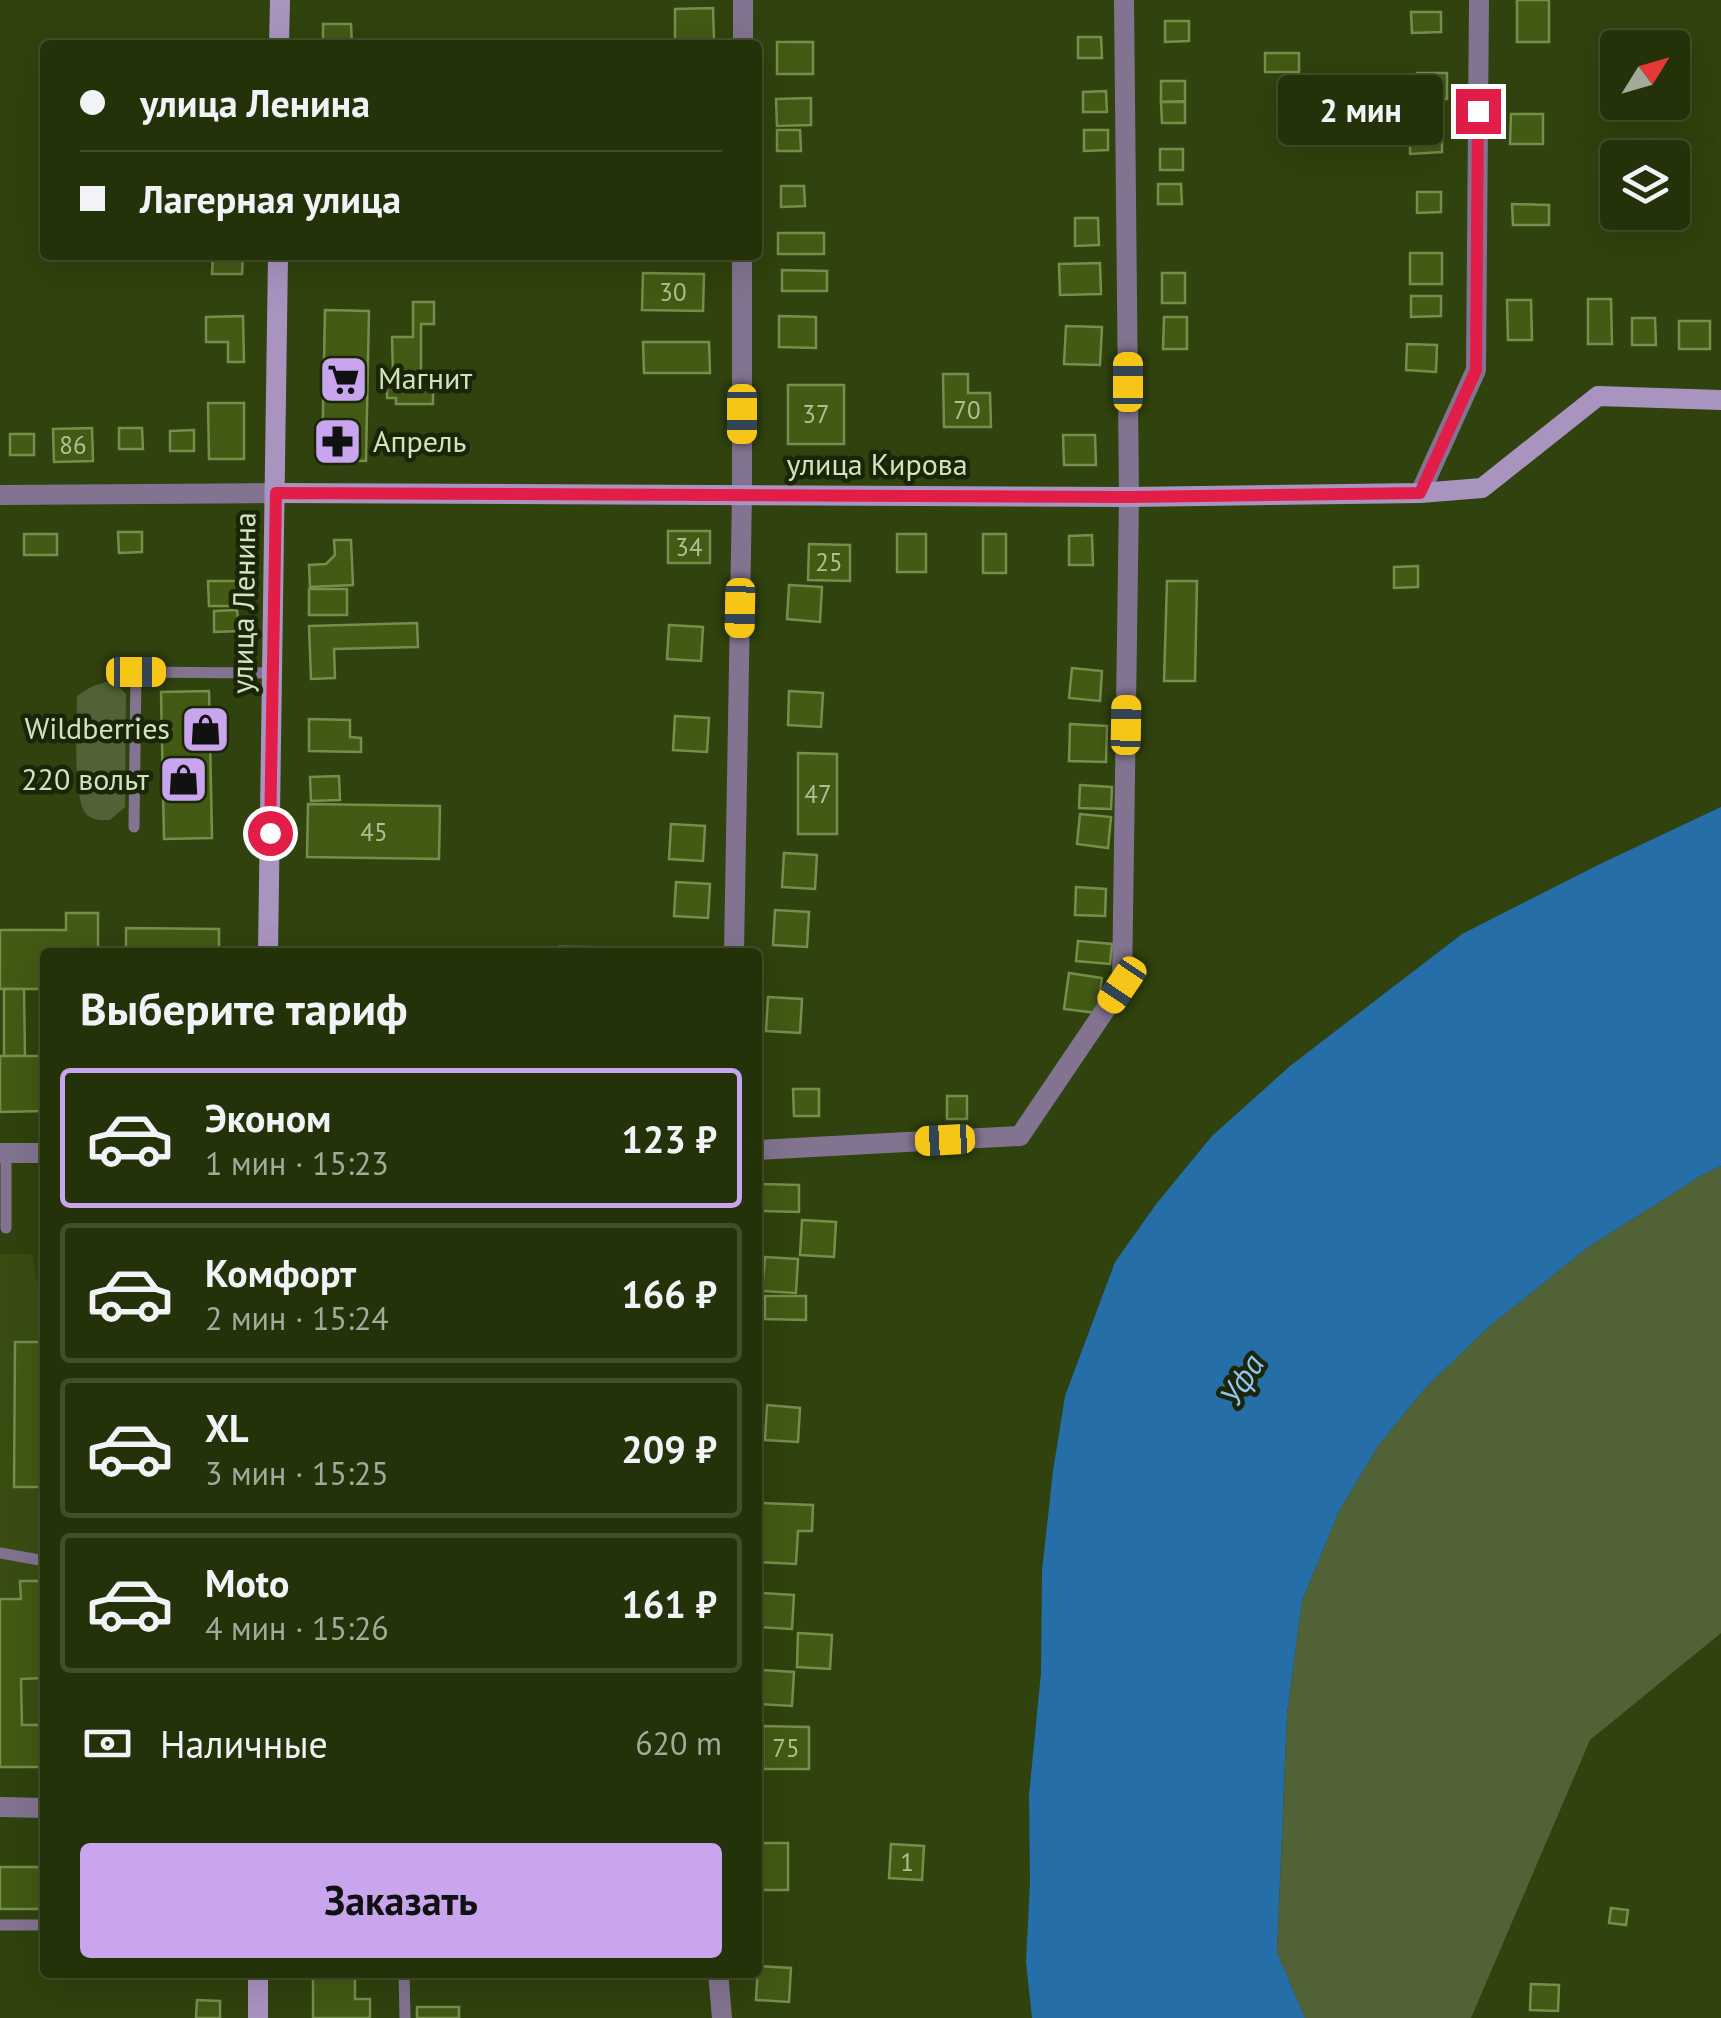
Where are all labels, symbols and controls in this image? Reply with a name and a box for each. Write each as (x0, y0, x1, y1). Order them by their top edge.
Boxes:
north arrow (1600, 30, 1690, 120)
map controls (1600, 30, 1690, 230)
callout: 2 мин (1278, 76, 1443, 146)
text: улица Ленина (140, 78, 370, 127)
text: 2 мин (1319, 89, 1402, 131)
route end (1456, 89, 1501, 134)
button: layers (1600, 140, 1690, 230)
text: Лагерная улица (140, 174, 401, 223)
house number: 30 (659, 276, 687, 308)
car (1113, 352, 1143, 412)
supermarket icon: Магнит (317, 353, 369, 405)
place label: Магнит (378, 358, 472, 397)
car (727, 384, 757, 444)
house number: 70 (953, 394, 981, 426)
house number: 37 (802, 398, 830, 430)
pharmacy icon: Апрель (312, 416, 364, 468)
place label: Апрель (373, 421, 466, 460)
house number: 86 (59, 429, 87, 461)
street label: улица Кирова (786, 444, 968, 483)
street label: улица Ленина (221, 512, 264, 694)
house number: 34 (675, 531, 703, 563)
house number: 25 (815, 546, 843, 578)
car (724, 578, 756, 638)
car (106, 657, 166, 687)
car (1110, 695, 1142, 755)
shop icon: Wildberries (179, 703, 231, 755)
place label: Wildberries (24, 708, 170, 747)
shop icon: 220 вольт (158, 754, 210, 806)
place label: 220 вольт (21, 759, 149, 798)
house number: 47 (804, 778, 832, 810)
route start (248, 811, 293, 856)
house number: 45 (360, 816, 388, 848)
car (1093, 952, 1151, 1018)
text: Выберите тариф (80, 979, 407, 1037)
icon: car (85, 1093, 175, 1183)
text: Эконом (205, 1093, 331, 1142)
text: 123 ₽ (621, 1114, 717, 1163)
car (914, 1123, 976, 1157)
text: 1 мин · 15:23 (205, 1142, 389, 1184)
icon: car (85, 1248, 175, 1338)
text: Комфорт (205, 1248, 356, 1297)
text: 166 ₽ (621, 1269, 717, 1318)
text: 2 мин · 15:24 (205, 1297, 389, 1339)
water label: Уфа (1209, 1346, 1273, 1413)
icon: car (85, 1403, 175, 1493)
text: XL (205, 1403, 249, 1452)
text: 209 ₽ (621, 1424, 717, 1473)
text: 3 мин · 15:25 (205, 1452, 389, 1494)
icon: car (85, 1558, 175, 1648)
text: Moto (205, 1558, 289, 1607)
text: 161 ₽ (621, 1579, 717, 1628)
text: 4 мин · 15:26 (205, 1607, 389, 1649)
icon: cash (80, 1716, 135, 1771)
text: Наличные (160, 1719, 328, 1768)
text: 620 m (635, 1722, 722, 1764)
house number: 75 (772, 1732, 800, 1764)
button: Заказать (80, 1843, 722, 1958)
house number: 1 (900, 1846, 914, 1878)

